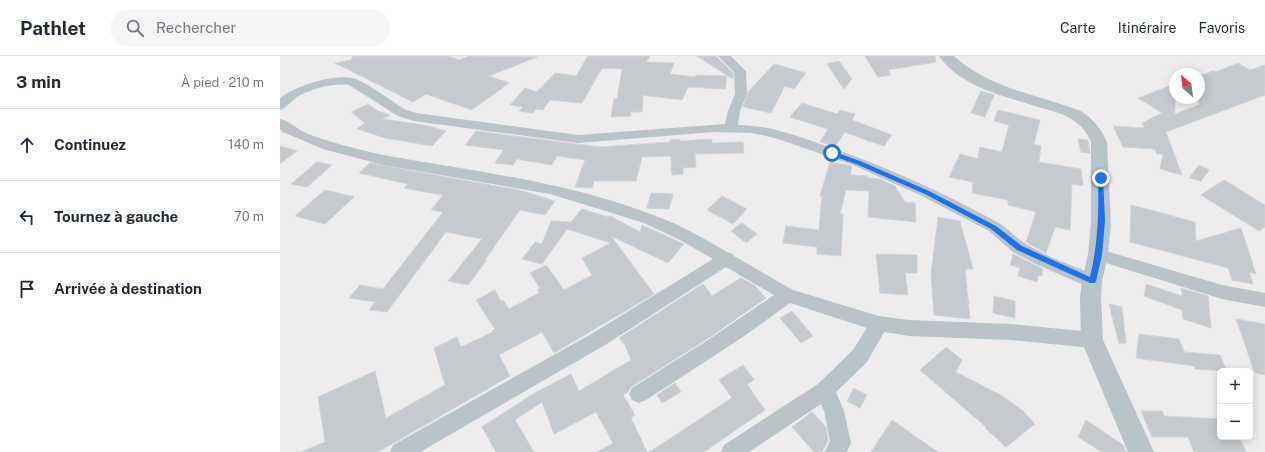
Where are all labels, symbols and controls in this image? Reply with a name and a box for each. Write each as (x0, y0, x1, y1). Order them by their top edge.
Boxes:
search box (110, 10, 390, 46)
text: Pathlet (20, 17, 86, 39)
icon: search (124, 17, 146, 39)
text: Rechercher (156, 19, 236, 36)
text: Carte (1060, 20, 1096, 36)
text: Itinéraire (1118, 20, 1176, 36)
text: Favoris (1198, 20, 1245, 36)
north arrow (1169, 68, 1205, 104)
text: 3 min (16, 72, 61, 92)
text: À pied · 210 m (181, 75, 264, 90)
icon: ahead (16, 134, 38, 156)
text: Continuez (54, 136, 126, 153)
text: 140 m (228, 137, 264, 152)
route start (823, 144, 841, 162)
route end (1092, 169, 1110, 187)
icon: left (16, 206, 38, 228)
text: Tournez à gauche (54, 208, 178, 225)
text: 70 m (234, 209, 264, 224)
icon: arrive (16, 278, 38, 300)
text: Arrivée à destination (54, 280, 202, 297)
map controls (1217, 368, 1253, 440)
button: + (1217, 368, 1253, 404)
button: − (1217, 404, 1253, 440)

